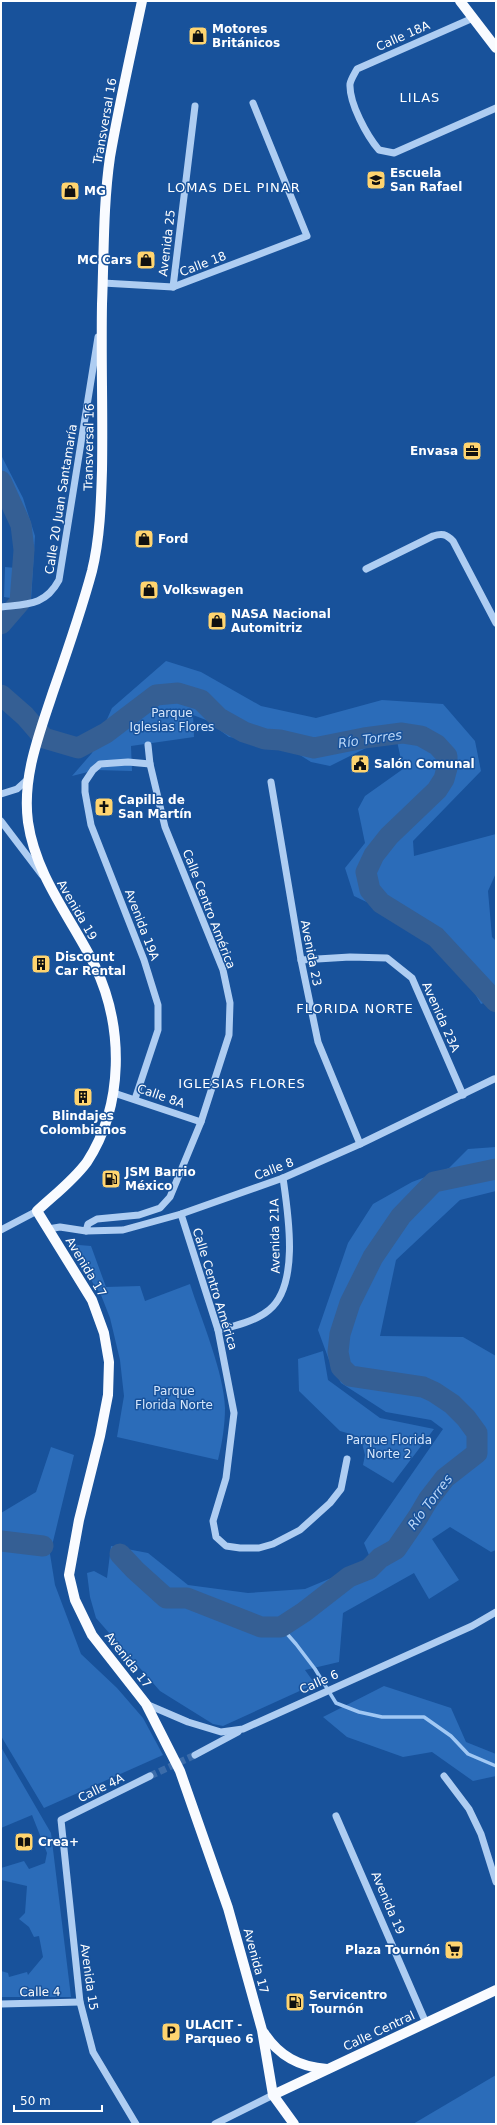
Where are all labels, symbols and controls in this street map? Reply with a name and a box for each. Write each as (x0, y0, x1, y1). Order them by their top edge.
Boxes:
street label: Calle 18A (374, 18, 433, 54)
place label: Motores Británicos (212, 22, 280, 50)
shop icon: Motores Británicos (187, 25, 209, 47)
street label: Transversal 16 (90, 77, 119, 166)
district label: LILAS (400, 90, 440, 105)
place label: Escuela San Rafael (390, 166, 462, 194)
school or university icon: Escuela San Rafael (365, 169, 387, 191)
shop icon: MG (59, 180, 81, 202)
district label: LOMAS DEL PINAR (167, 180, 301, 195)
place label: MG (84, 184, 106, 198)
street label: Avenida 25 (156, 209, 178, 277)
shop icon: MC Cars (135, 249, 157, 271)
street label: Calle 18 (178, 249, 228, 279)
place label: MC Cars (77, 253, 132, 267)
street label: Transversal 16 (81, 403, 97, 492)
street label: Calle 20 Juan Santamaría (42, 423, 80, 575)
office icon: Envasa (461, 440, 483, 462)
place label: Envasa (410, 444, 458, 458)
shop icon: Ford (133, 528, 155, 550)
place label: Ford (158, 532, 188, 546)
shop icon: Volkswagen (138, 579, 160, 601)
place label: Volkswagen (163, 583, 244, 597)
place label: NASA Nacional Automitriz (231, 607, 331, 635)
shop icon: NASA Nacional Automitriz (206, 610, 228, 632)
park label: Parque Iglesias Flores (130, 706, 214, 734)
water label: Río Torres (337, 727, 403, 751)
public building icon: Salón Comunal (349, 753, 371, 775)
place label: Salón Comunal (374, 757, 475, 771)
place label: Capilla de San Martín (118, 793, 192, 821)
church icon: Capilla de San Martín (93, 796, 115, 818)
street label: Calle Centro América (180, 847, 238, 971)
street label: Avenida 19 (54, 877, 100, 943)
street label: Avenida 19A (122, 887, 162, 963)
street label: Avenida 23 (298, 919, 324, 987)
place label: Discount Car Rental (55, 950, 126, 978)
building icon: Discount Car Rental (30, 953, 52, 975)
street label: Avenida 23A (419, 980, 463, 1055)
district label: FLORIDA NORTE (296, 1001, 414, 1016)
district label: IGLESIAS FLORES (178, 1076, 306, 1091)
street label: Calle 8A (135, 1081, 187, 1111)
building icon: Blindajes Colombianos (72, 1086, 94, 1108)
place label: Blindajes Colombianos (40, 1109, 126, 1137)
street label: Calle 8 (252, 1155, 296, 1183)
place label: JSM Barrio México (124, 1165, 196, 1193)
fuel station icon: JSM Barrio México (100, 1168, 122, 1190)
street label: Avenida 21A (267, 1198, 283, 1274)
street label: Calle Centro América (190, 1226, 240, 1352)
street label: Avenida 17 (63, 1235, 109, 1299)
park label: Parque Florida Norte (135, 1384, 213, 1412)
park label: Parque Florida Norte 2 (346, 1433, 432, 1461)
water label: Río Torres (405, 1472, 456, 1532)
street label: Avenida 17 (102, 1629, 154, 1691)
street label: Calle 6 (297, 1667, 341, 1697)
street label: Calle 4A (76, 1771, 127, 1805)
library icon: Crea+ (13, 1831, 35, 1853)
place label: Crea+ (38, 1835, 79, 1849)
street label: Avenida 19 (368, 1869, 408, 1937)
street label: Avenida 17 (241, 1927, 271, 1995)
supermarket icon: Plaza Tournón (443, 1939, 465, 1961)
street label: Avenida 15 (77, 1943, 101, 2011)
place label: Plaza Tournón (345, 1943, 440, 1957)
street label: Calle 4 (19, 1985, 61, 1999)
place label: Servicentro Tournón (309, 1988, 387, 2016)
fuel station icon: Servicentro Tournón (284, 1991, 306, 2013)
street label: Calle Central (341, 2008, 417, 2054)
place label: ULACIT - Parqueo 6 (185, 2018, 254, 2046)
parking icon: ULACIT - Parqueo 6 (160, 2021, 182, 2043)
scale bar (14, 2087, 102, 2113)
text: 50 m (20, 2094, 51, 2108)

